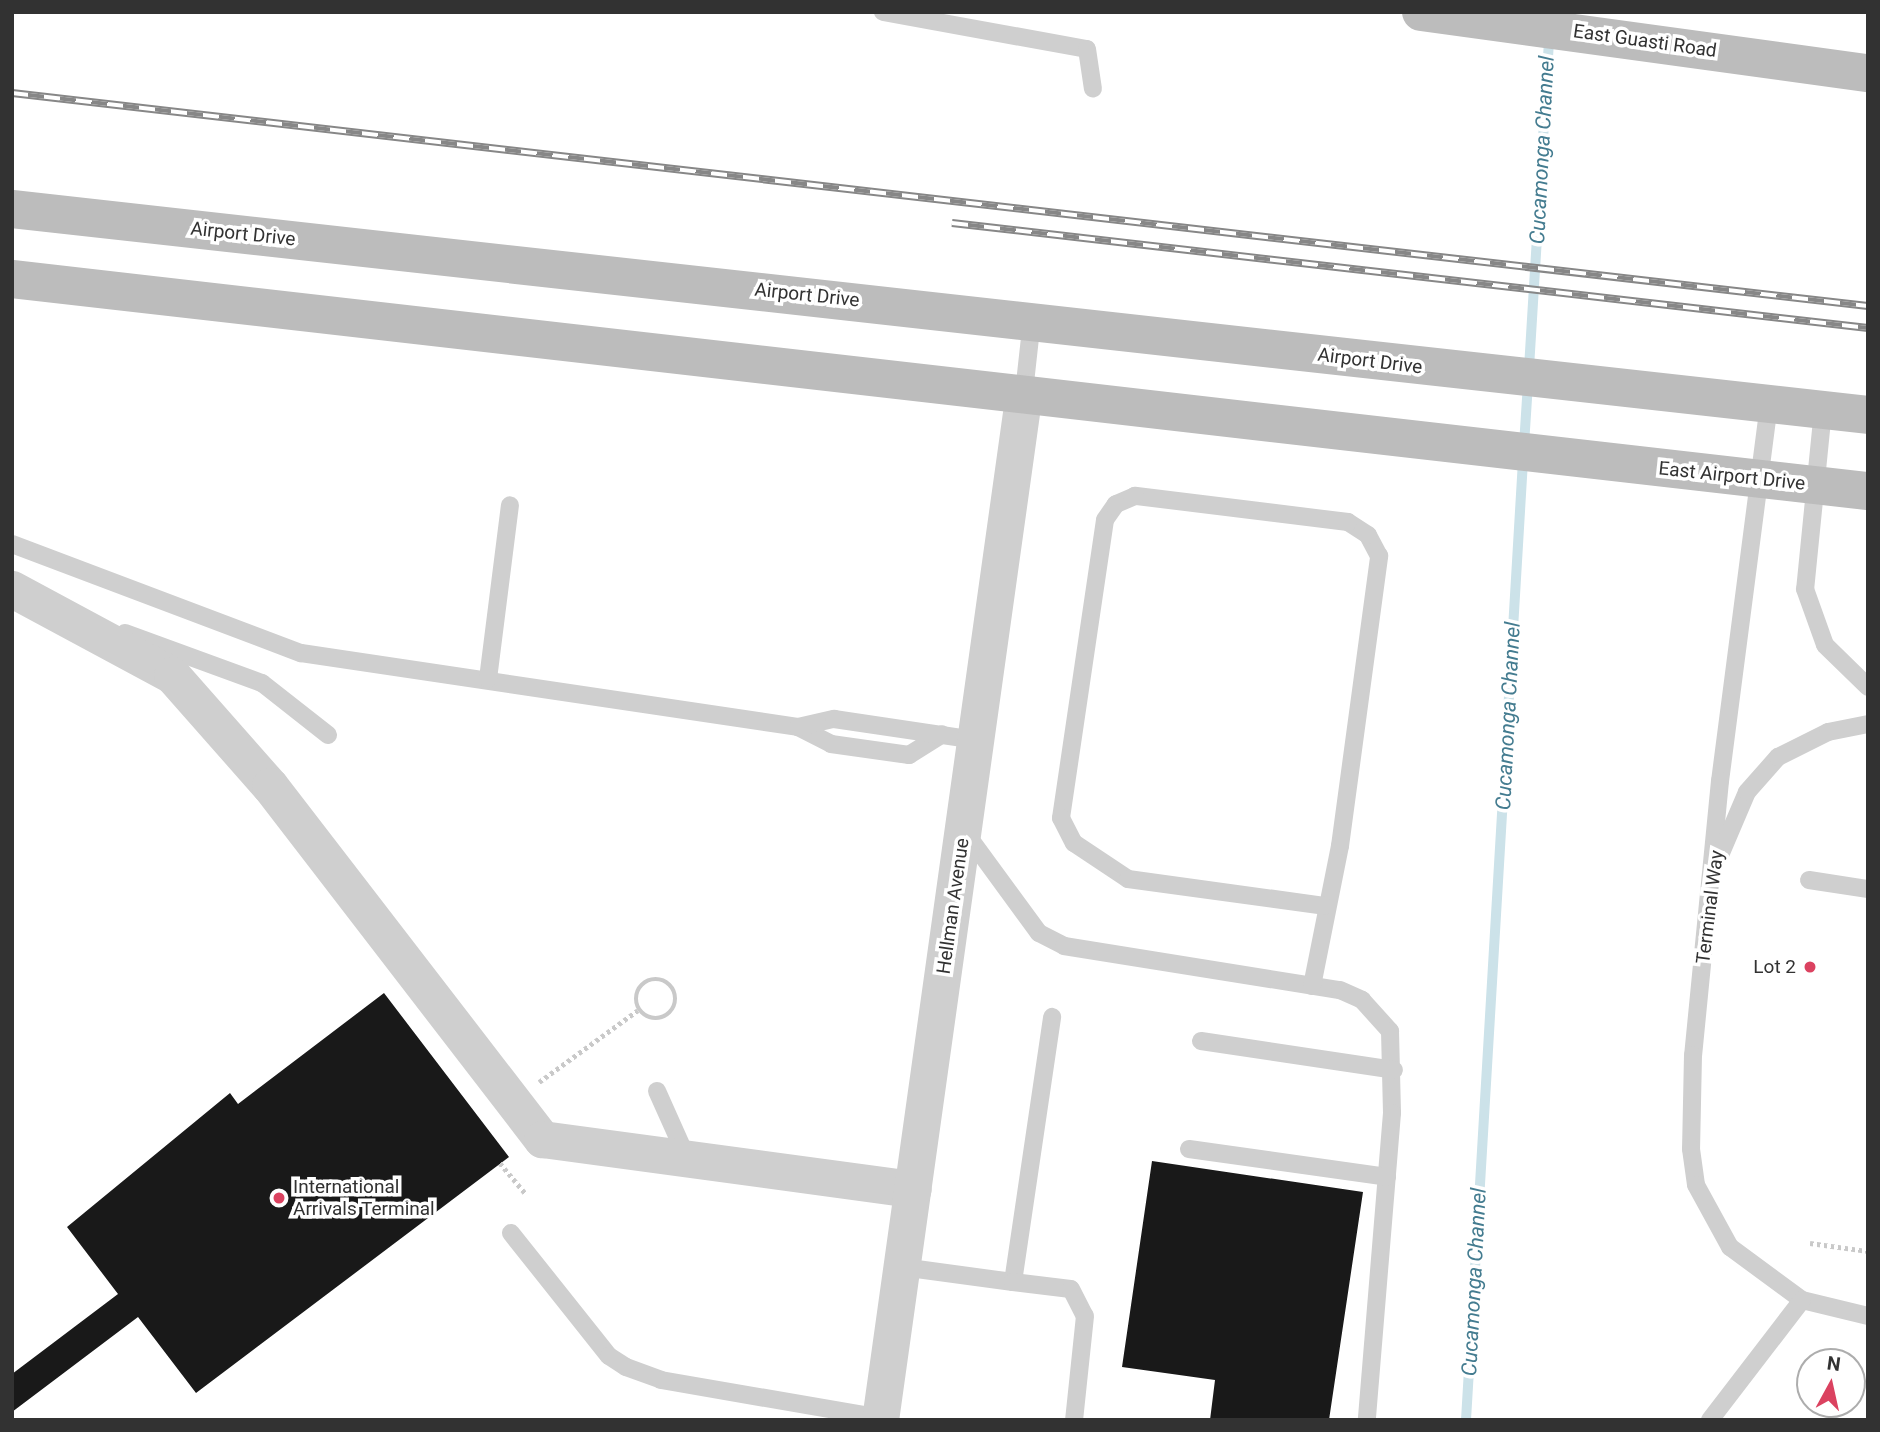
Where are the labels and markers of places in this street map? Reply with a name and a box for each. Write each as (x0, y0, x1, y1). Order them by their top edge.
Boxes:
place label: Lot 2 (1753, 956, 1796, 978)
marker: Lot 2 (1802, 959, 1818, 975)
place label: International Arrivals Terminal (293, 1176, 435, 1220)
marker: International Arrivals Terminal (271, 1190, 287, 1206)

